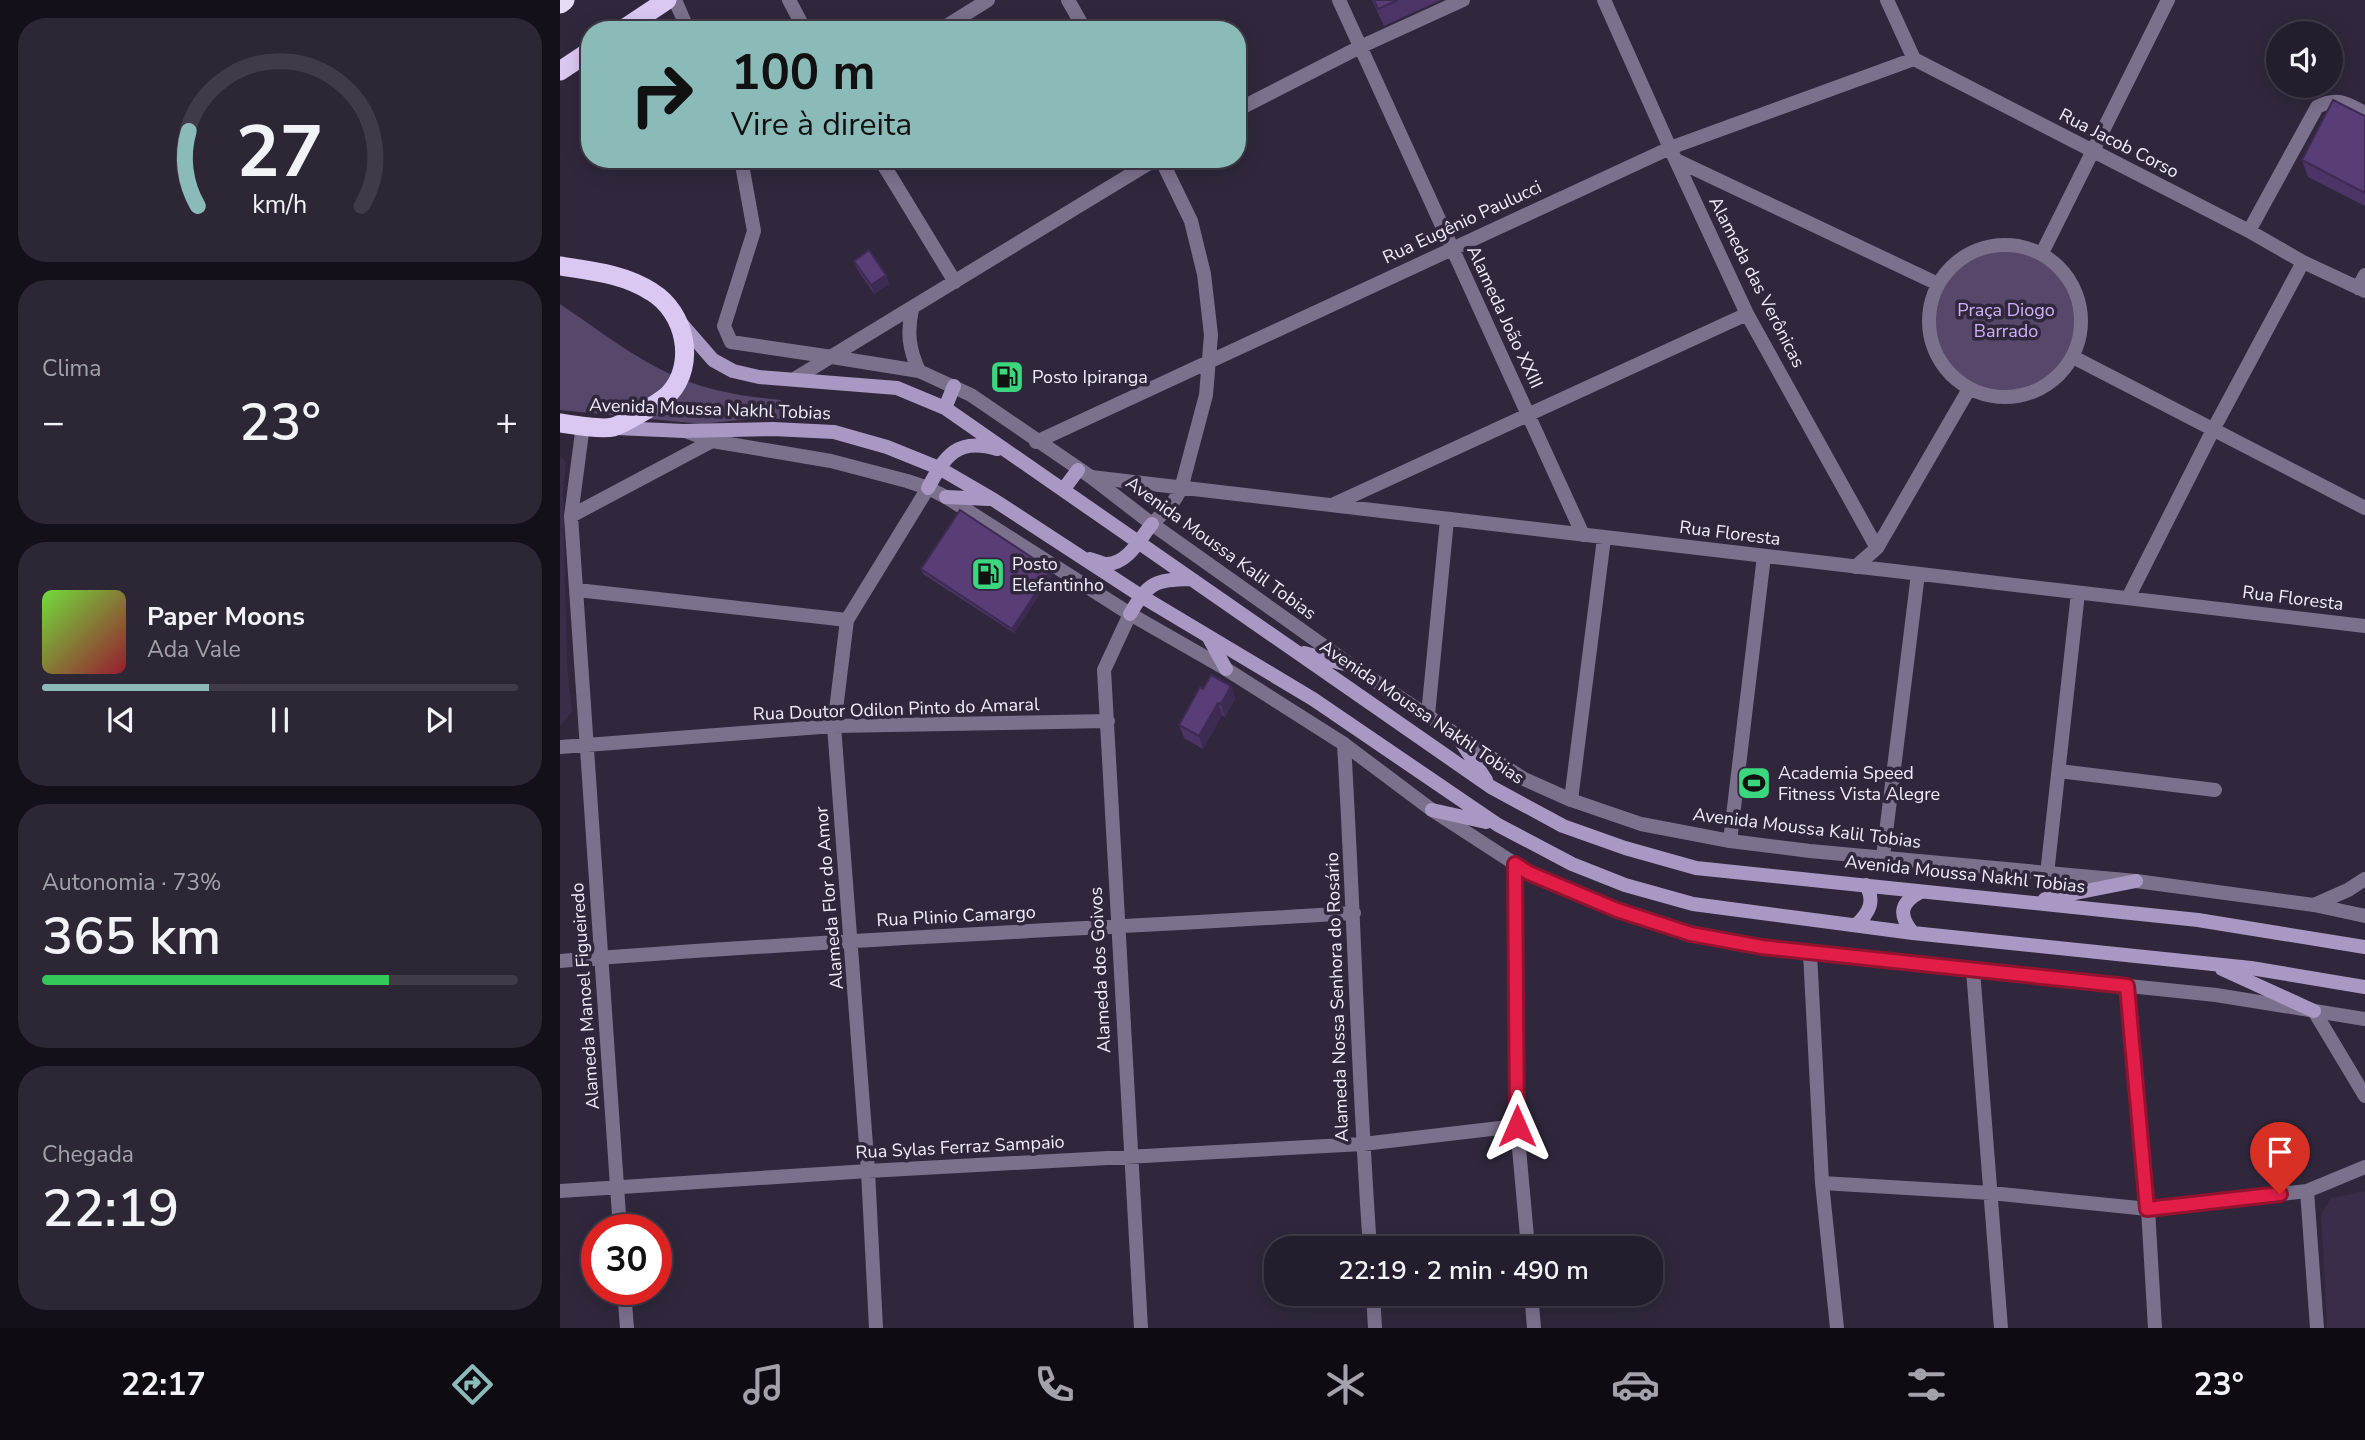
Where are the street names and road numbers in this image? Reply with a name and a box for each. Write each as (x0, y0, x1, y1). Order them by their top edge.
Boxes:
street label: Rua Jacob Corso (2055, 102, 2183, 184)
street label: Rua Eugênio Paulucci (1379, 175, 1545, 269)
street label: Alameda das Verônicas (1703, 192, 1811, 372)
street label: Alameda João XXIII (1461, 242, 1549, 392)
street label: Avenida Moussa Nakhl Tobias (589, 393, 831, 425)
street label: Avenida Moussa Kalil Tobias (1121, 471, 1321, 625)
street label: Rua Floresta (1678, 515, 1782, 551)
street label: Rua Floresta (2241, 580, 2345, 616)
street label: Avenida Moussa Nakhl Tobias (1315, 634, 1529, 790)
street label: Rua Doutor Odilon Pinto do Amaral (752, 692, 1040, 726)
street label: Avenida Moussa Kalil Tobias (1691, 802, 1923, 854)
street label: Alameda Flor do Amor (809, 805, 849, 991)
street label: Avenida Moussa Nakhl Tobias (1844, 849, 2086, 899)
street label: Alameda Nossa Senhora do Rosário (1320, 852, 1354, 1142)
street label: Alameda Manoel Figueiredo (565, 882, 605, 1110)
street label: Alameda dos Goivos (1084, 886, 1116, 1054)
street label: Rua Plinio Camargo (876, 900, 1036, 932)
street label: Rua Sylas Ferraz Sampaio (855, 1130, 1065, 1164)

